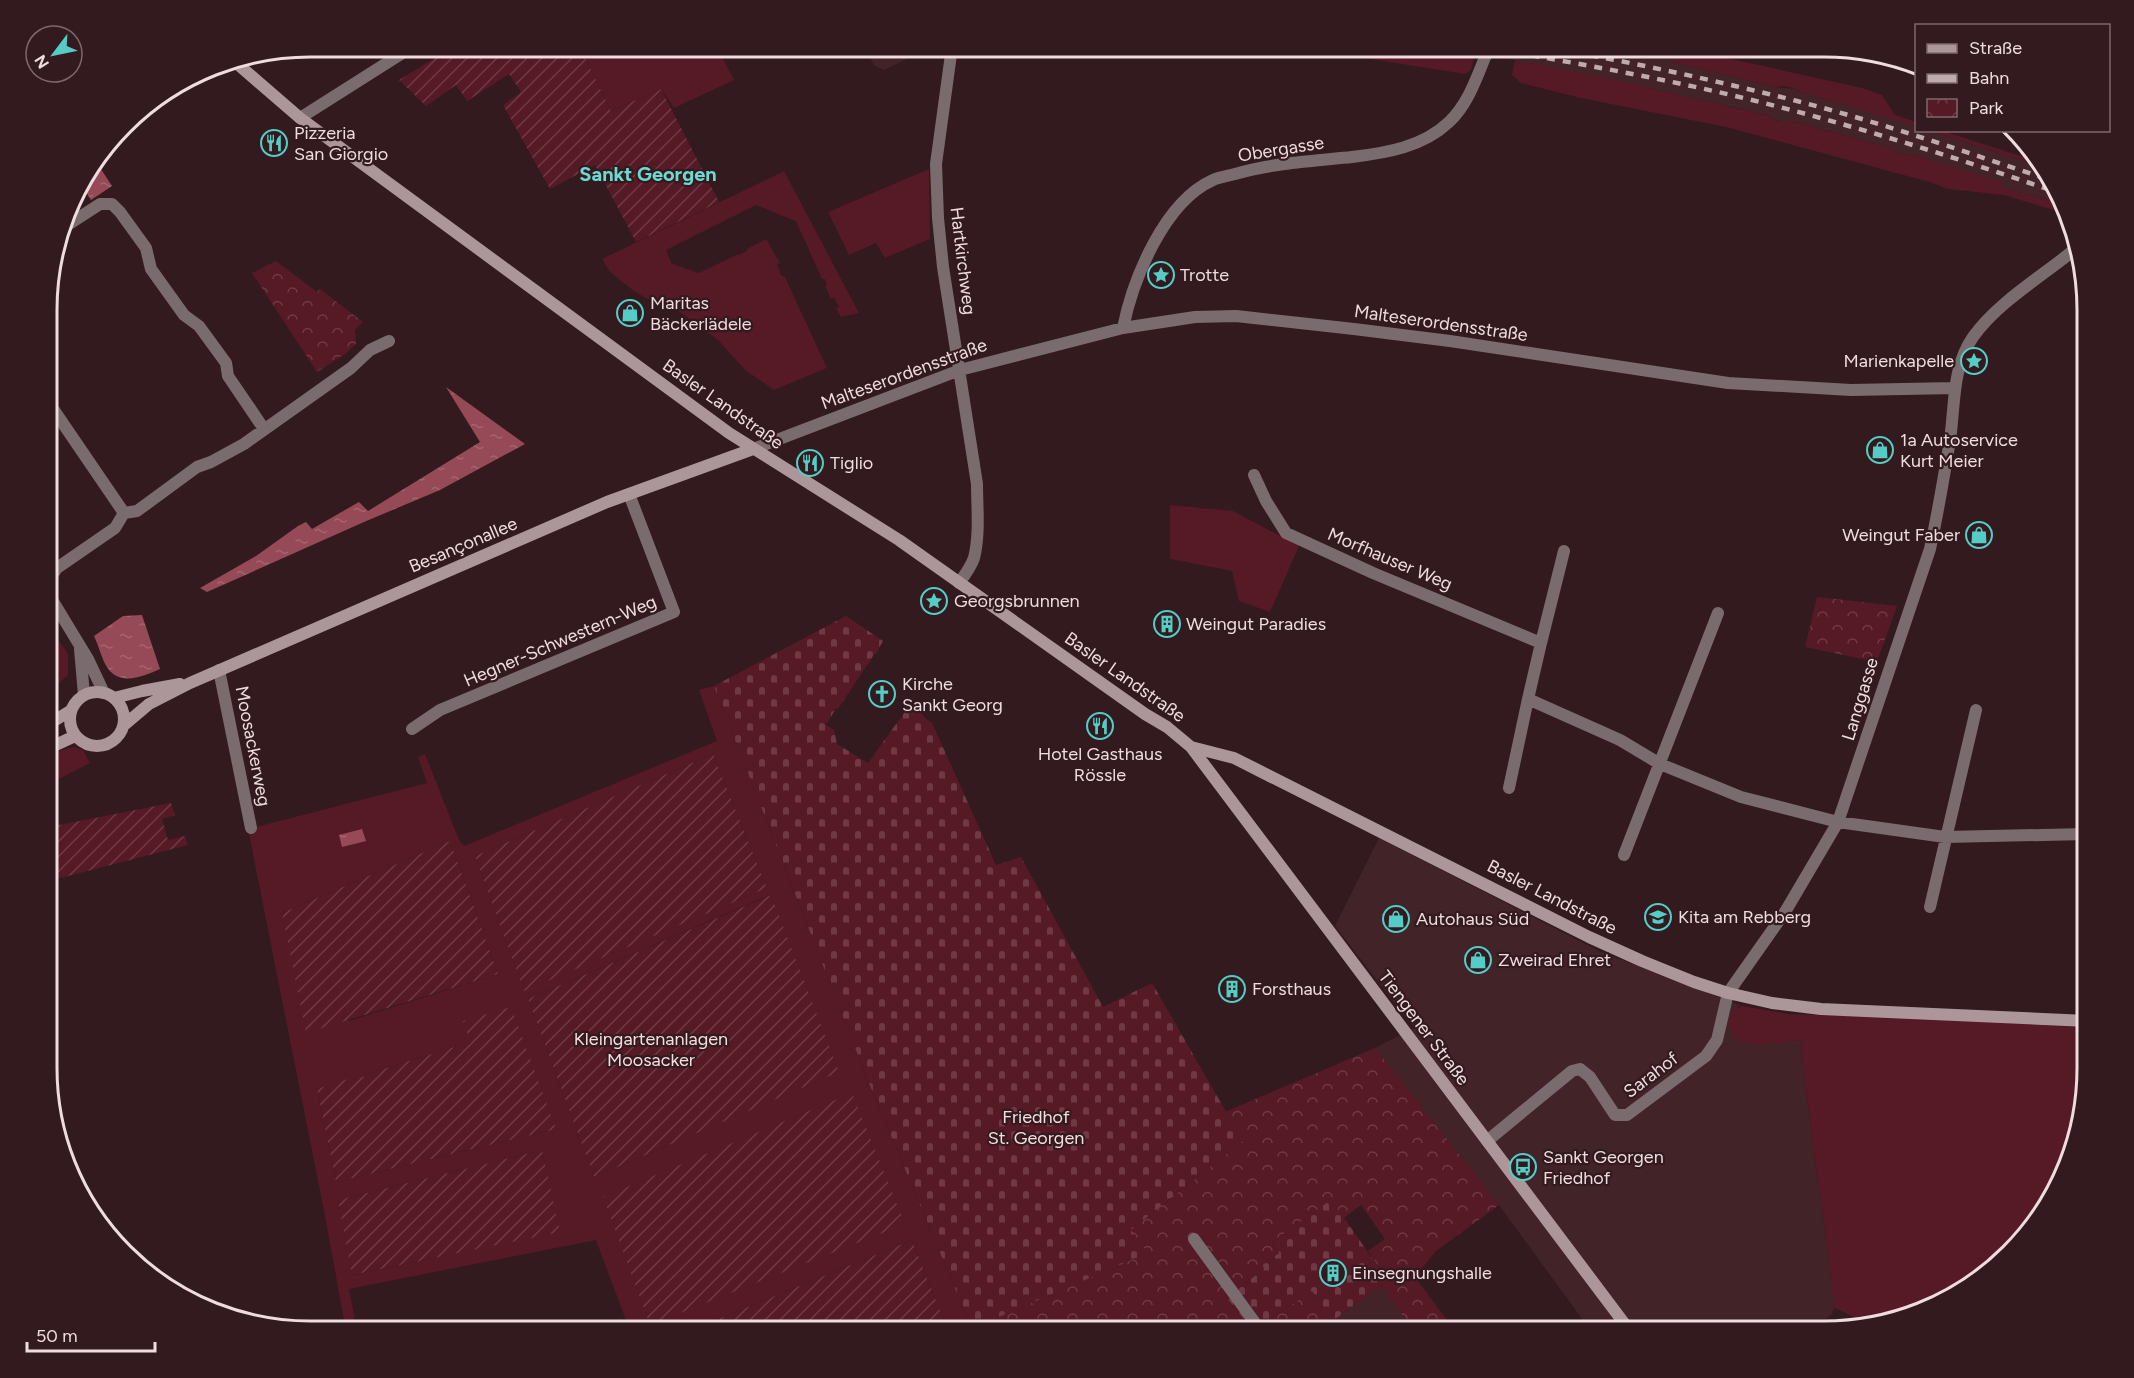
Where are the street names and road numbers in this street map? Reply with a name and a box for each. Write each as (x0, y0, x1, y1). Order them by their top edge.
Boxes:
street label: Obergasse (1236, 131, 1326, 167)
street label: Hartkirchweg (945, 206, 981, 316)
street label: Malteserordensstraße (1353, 300, 1529, 346)
street label: Malteserordensstraße (818, 334, 990, 414)
street label: Basler Landstraße (658, 354, 788, 454)
street label: Besançonallee (406, 512, 521, 578)
street label: Morfhauser Weg (1324, 523, 1456, 595)
street label: Hegner-Schwestern-Weg (460, 590, 660, 692)
street label: Basler Landstraße (1060, 627, 1190, 727)
street label: Langgasse (1837, 655, 1883, 743)
street label: Moosackerweg (231, 684, 275, 808)
street label: Basler Landstraße (1484, 855, 1621, 939)
street label: Tiengener Straße (1374, 966, 1474, 1090)
street label: Sarahof (1619, 1047, 1683, 1103)

